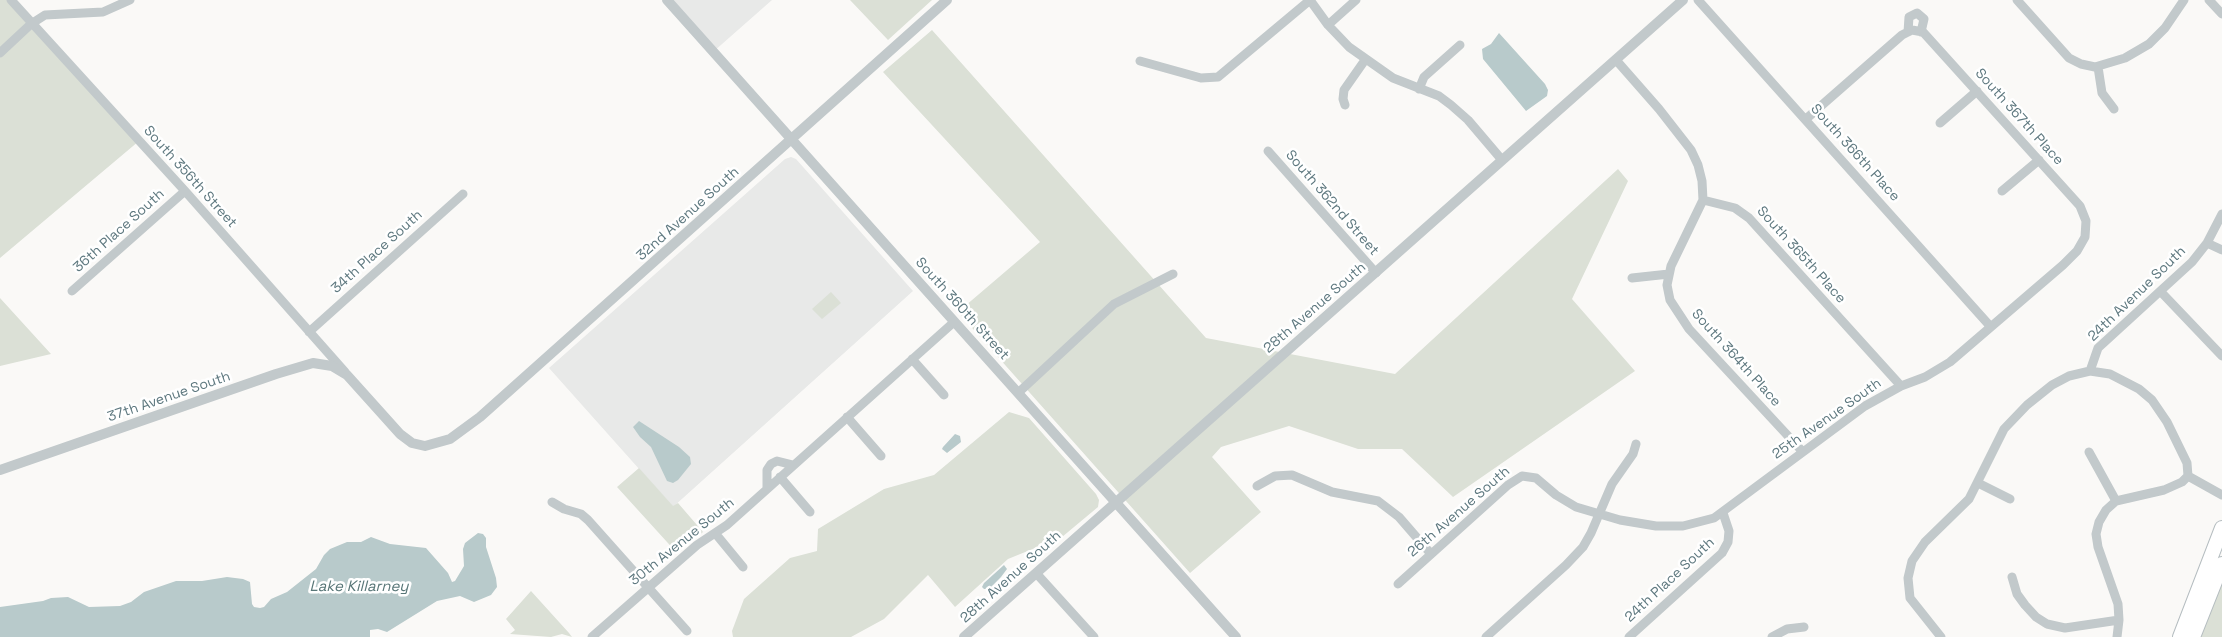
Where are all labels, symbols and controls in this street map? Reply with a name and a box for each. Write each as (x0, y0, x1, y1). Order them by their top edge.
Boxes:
street label: South 367th Place (1971, 65, 2067, 169)
street label: South 366th Place (1807, 101, 1903, 205)
street label: South 356th Street (140, 123, 240, 231)
street label: South 362nd Street (1282, 147, 1382, 259)
street label: 32nd Avenue South (633, 164, 743, 264)
street label: 36th Place South (70, 186, 168, 276)
street label: South 365th Place (1753, 203, 1849, 307)
street label: 34th Place South (328, 207, 426, 297)
street label: 24th Avenue South (2085, 243, 2189, 345)
street label: South 360th Street (912, 254, 1012, 364)
street label: 28th Avenue South (1261, 259, 1369, 357)
street label: South 364th Place (1688, 306, 1784, 410)
street label: 37th Avenue South (105, 368, 233, 426)
street label: 25th Avenue South (1769, 375, 1885, 463)
street label: 26th Avenue South (1405, 463, 1513, 561)
street label: 30th Avenue South (626, 495, 738, 589)
street label: 28th Avenue South (957, 527, 1065, 627)
street label: 24th Place South (1622, 534, 1718, 626)
water label: Lake Killarney (310, 578, 408, 596)

